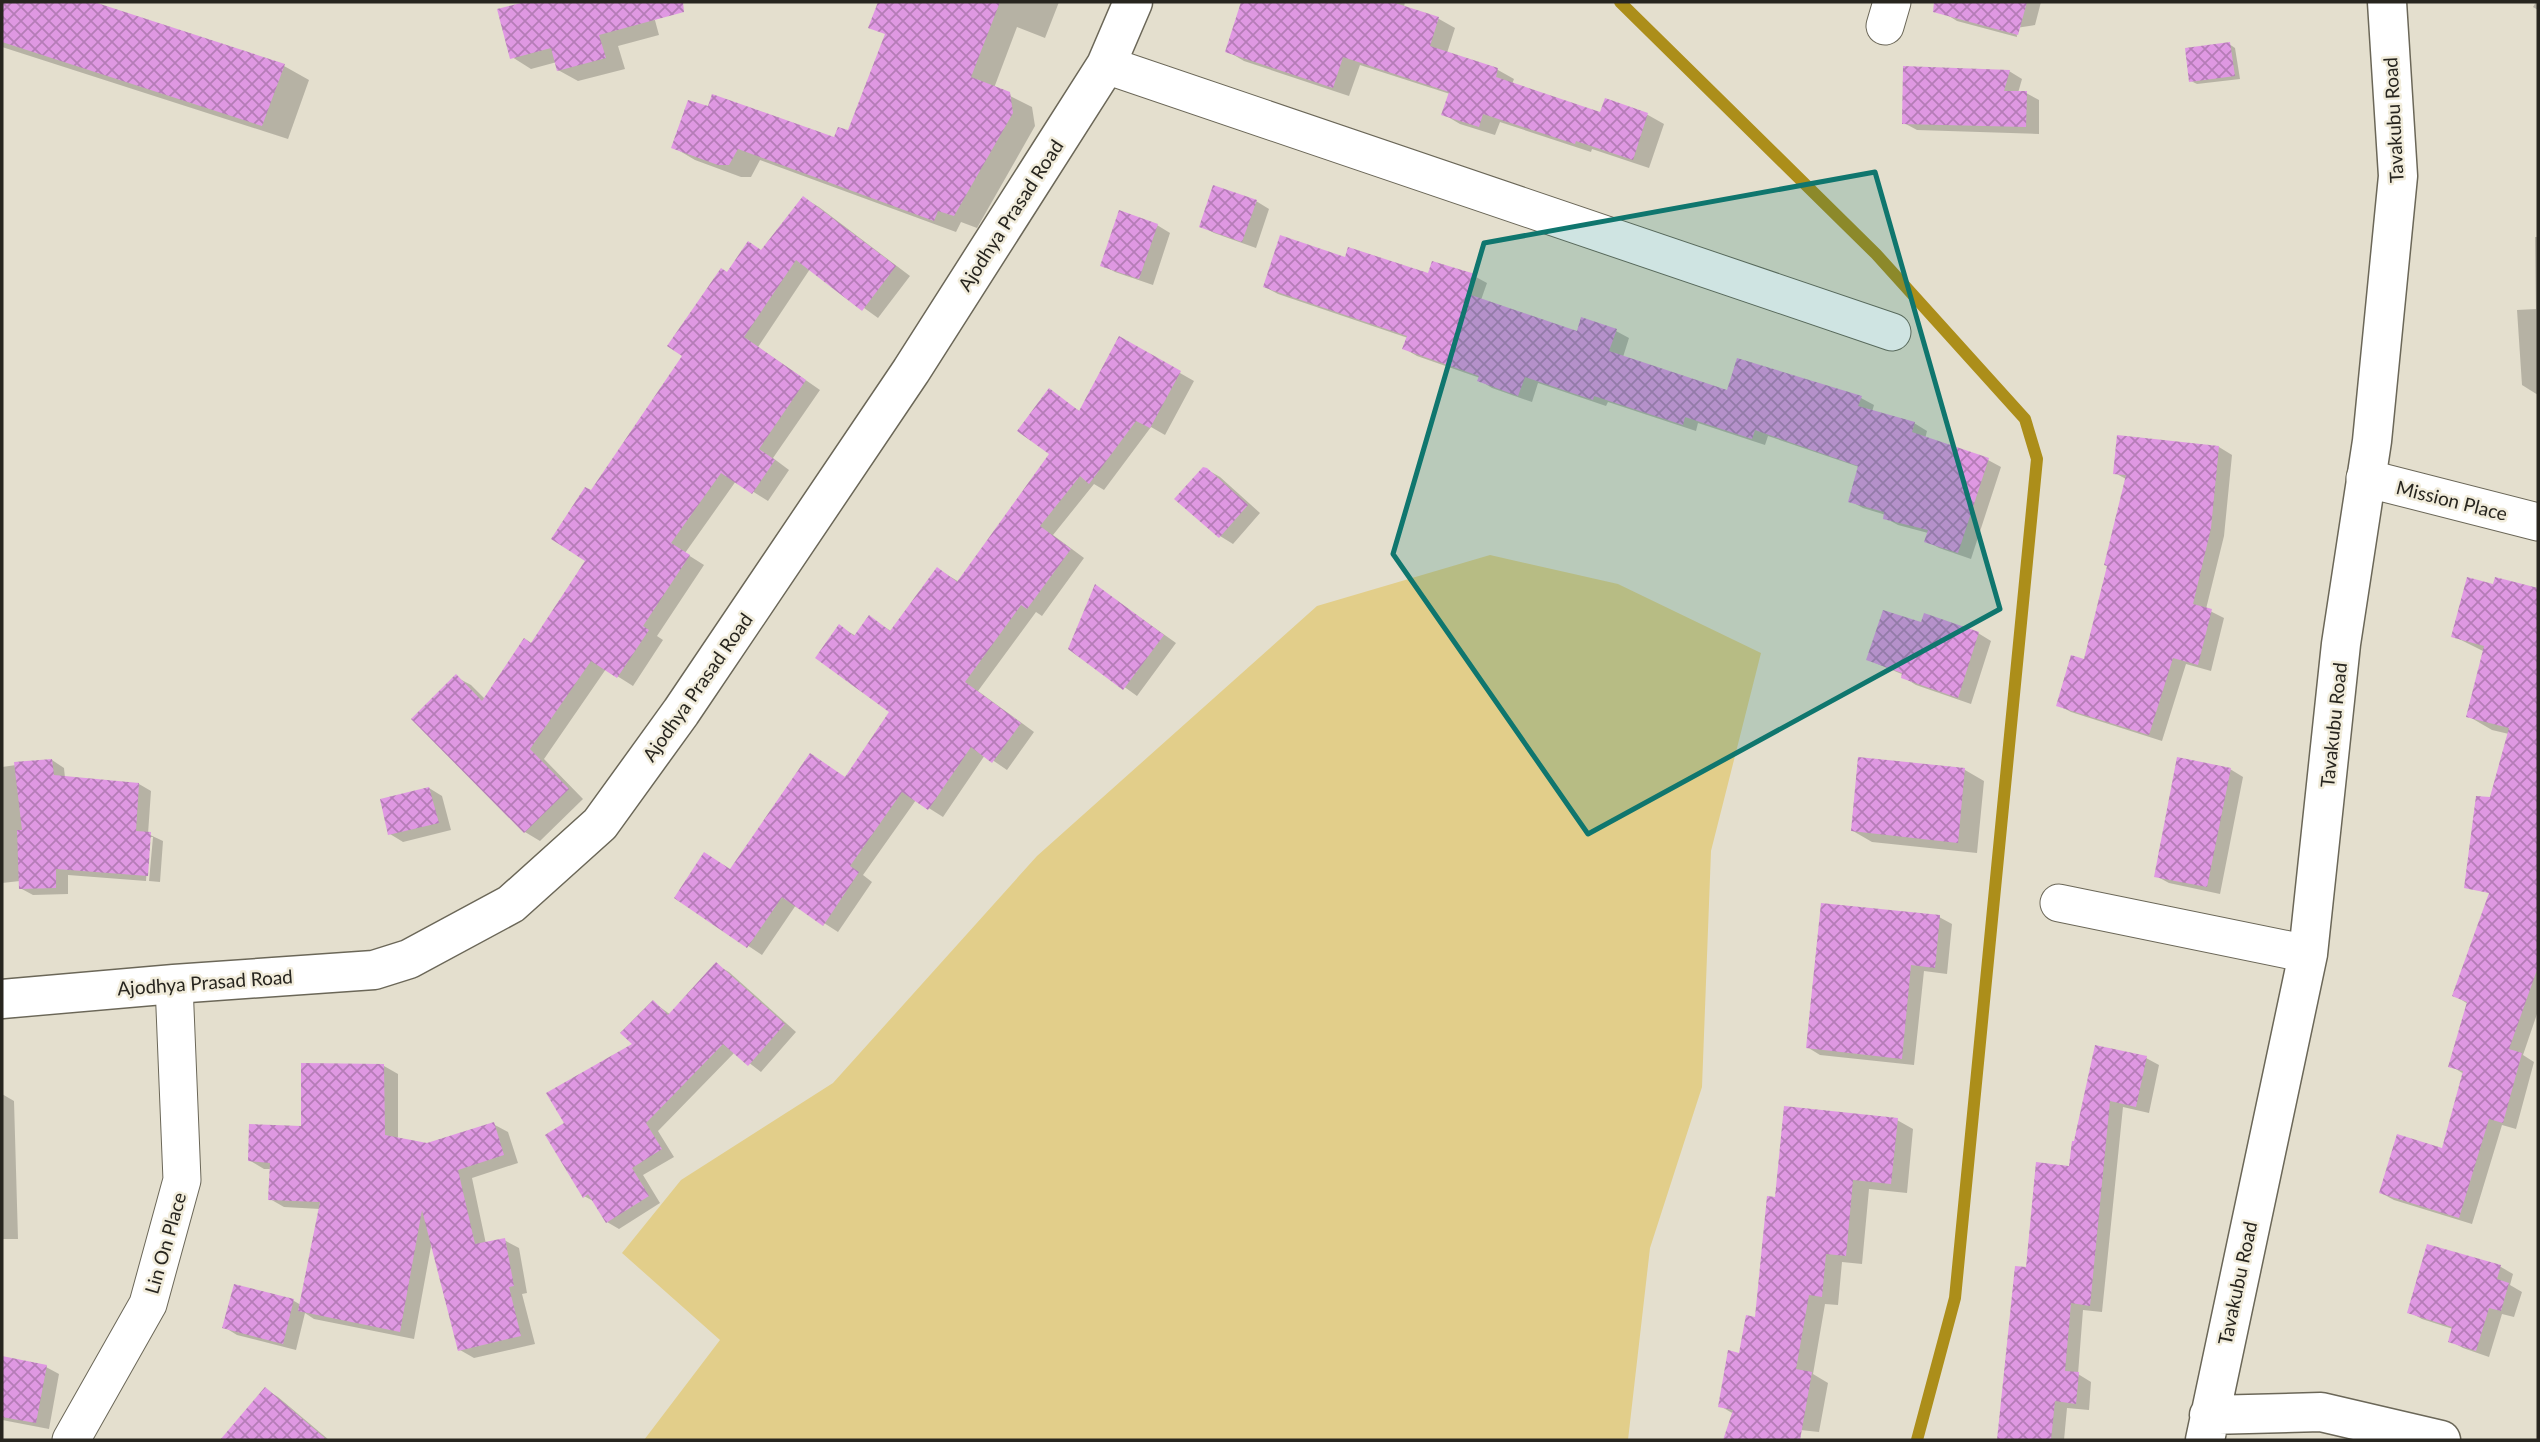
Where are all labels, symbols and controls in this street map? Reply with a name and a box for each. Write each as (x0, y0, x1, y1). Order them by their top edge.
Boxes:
street label: Tavakubu Road (2378, 57, 2408, 183)
street label: Ajodhya Prasad Road (952, 135, 1068, 295)
street label: Mission Place (2394, 475, 2510, 525)
street label: Ajodhya Prasad Road (637, 608, 757, 766)
street label: Tavakubu Road (2315, 661, 2351, 789)
street label: Ajodhya Prasad Road (116, 964, 294, 1000)
street label: Lin On Place (140, 1190, 190, 1296)
street label: Tavakubu Road (2213, 1219, 2261, 1347)

